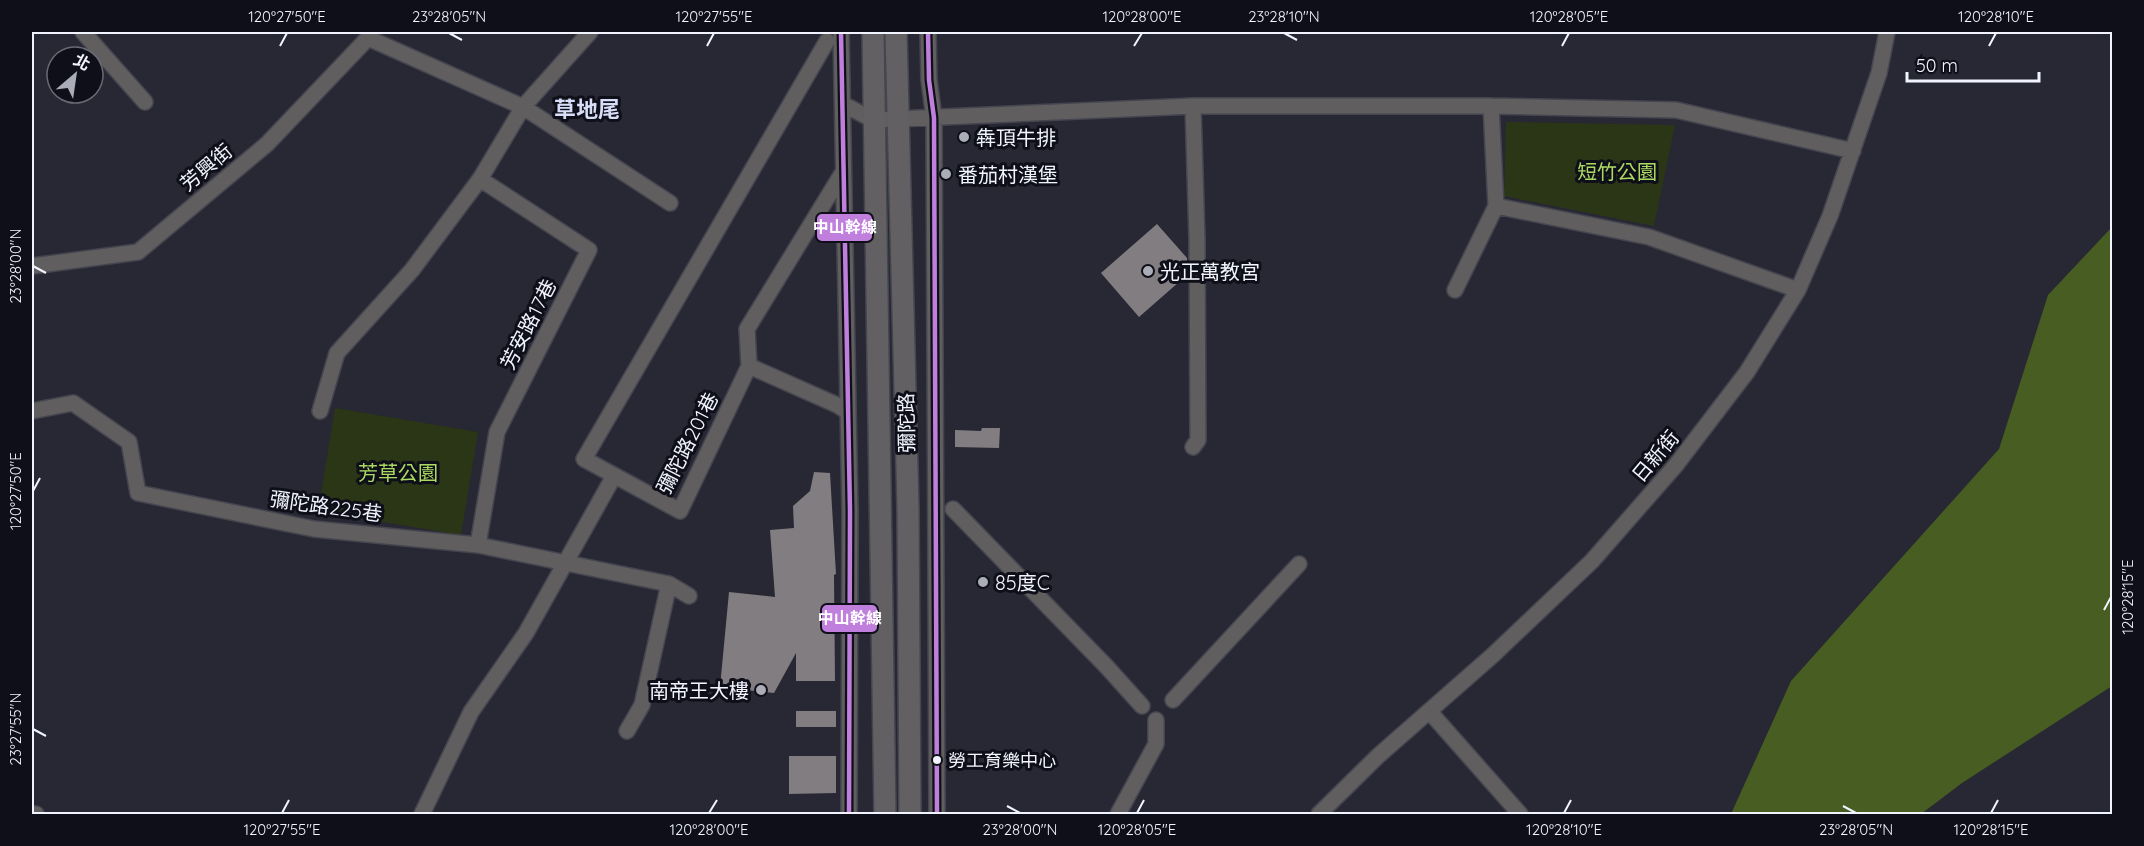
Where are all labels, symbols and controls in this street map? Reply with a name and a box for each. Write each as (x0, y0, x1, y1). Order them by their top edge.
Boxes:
text: 120°27'50"E (248, 7, 326, 26)
text: 23°28'05"N (412, 7, 486, 26)
text: 120°27'55"E (676, 7, 753, 26)
text: 120°28'00"E (1102, 7, 1182, 26)
text: 23°28'10"N (1248, 7, 1320, 26)
text: 120°28'05"E (1530, 7, 1608, 26)
text: 120°28'10"E (1958, 7, 2034, 26)
north arrow (45, 45, 105, 105)
scale bar (1907, 45, 2039, 83)
text: 北 (70, 49, 94, 75)
text: 50 m (1916, 54, 1958, 77)
district label: 草地尾 (554, 95, 620, 123)
place label: 犇頂牛排 (976, 125, 1056, 150)
marker: 犇頂牛排 (957, 130, 971, 144)
street label: 芳興街 (175, 138, 237, 196)
park label: 短竹公園 (1577, 159, 1657, 184)
place label: 番茄村漢堡 (958, 162, 1058, 187)
marker: 番茄村漢堡 (939, 167, 953, 181)
line badge: 中山幹線 (816, 213, 873, 242)
text: 中山幹線 (813, 217, 877, 237)
text: 23°28'00"N (6, 229, 25, 303)
place label: 光正萬教宮 (1160, 259, 1260, 284)
marker: 光正萬教宮 (1141, 264, 1155, 278)
street label: 芳安路17巷 (495, 275, 561, 373)
street label: 彌陀路201巷 (651, 388, 723, 498)
street label: 彌陀路 (893, 393, 919, 453)
street label: 日新街 (1626, 425, 1684, 487)
text: 120°27'50"E (6, 452, 25, 530)
park label: 芳草公園 (358, 460, 438, 485)
street label: 彌陀路225巷 (268, 486, 384, 526)
text: 120°28'15"E (2118, 559, 2137, 635)
place label: 85度C (995, 570, 1050, 595)
marker: 85度C (976, 575, 990, 589)
line badge: 中山幹線 (821, 604, 878, 633)
text: 中山幹線 (818, 608, 882, 628)
place label: 南帝王大樓 (649, 678, 749, 703)
marker: 南帝王大樓 (754, 683, 768, 697)
text: 23°27'55"N (6, 693, 25, 765)
place label: 勞工育樂中心 (948, 749, 1056, 772)
marker: 勞工育樂中心 (931, 754, 943, 766)
text: 120°27'55"E (244, 820, 321, 839)
text: 120°28'00"E (669, 820, 749, 839)
text: 23°28'00"N (983, 820, 1057, 839)
text: 120°28'05"E (1098, 820, 1176, 839)
text: 120°28'10"E (1526, 820, 1602, 839)
text: 23°28'05"N (1819, 820, 1893, 839)
text: 120°28'15"E (1953, 820, 2029, 839)

